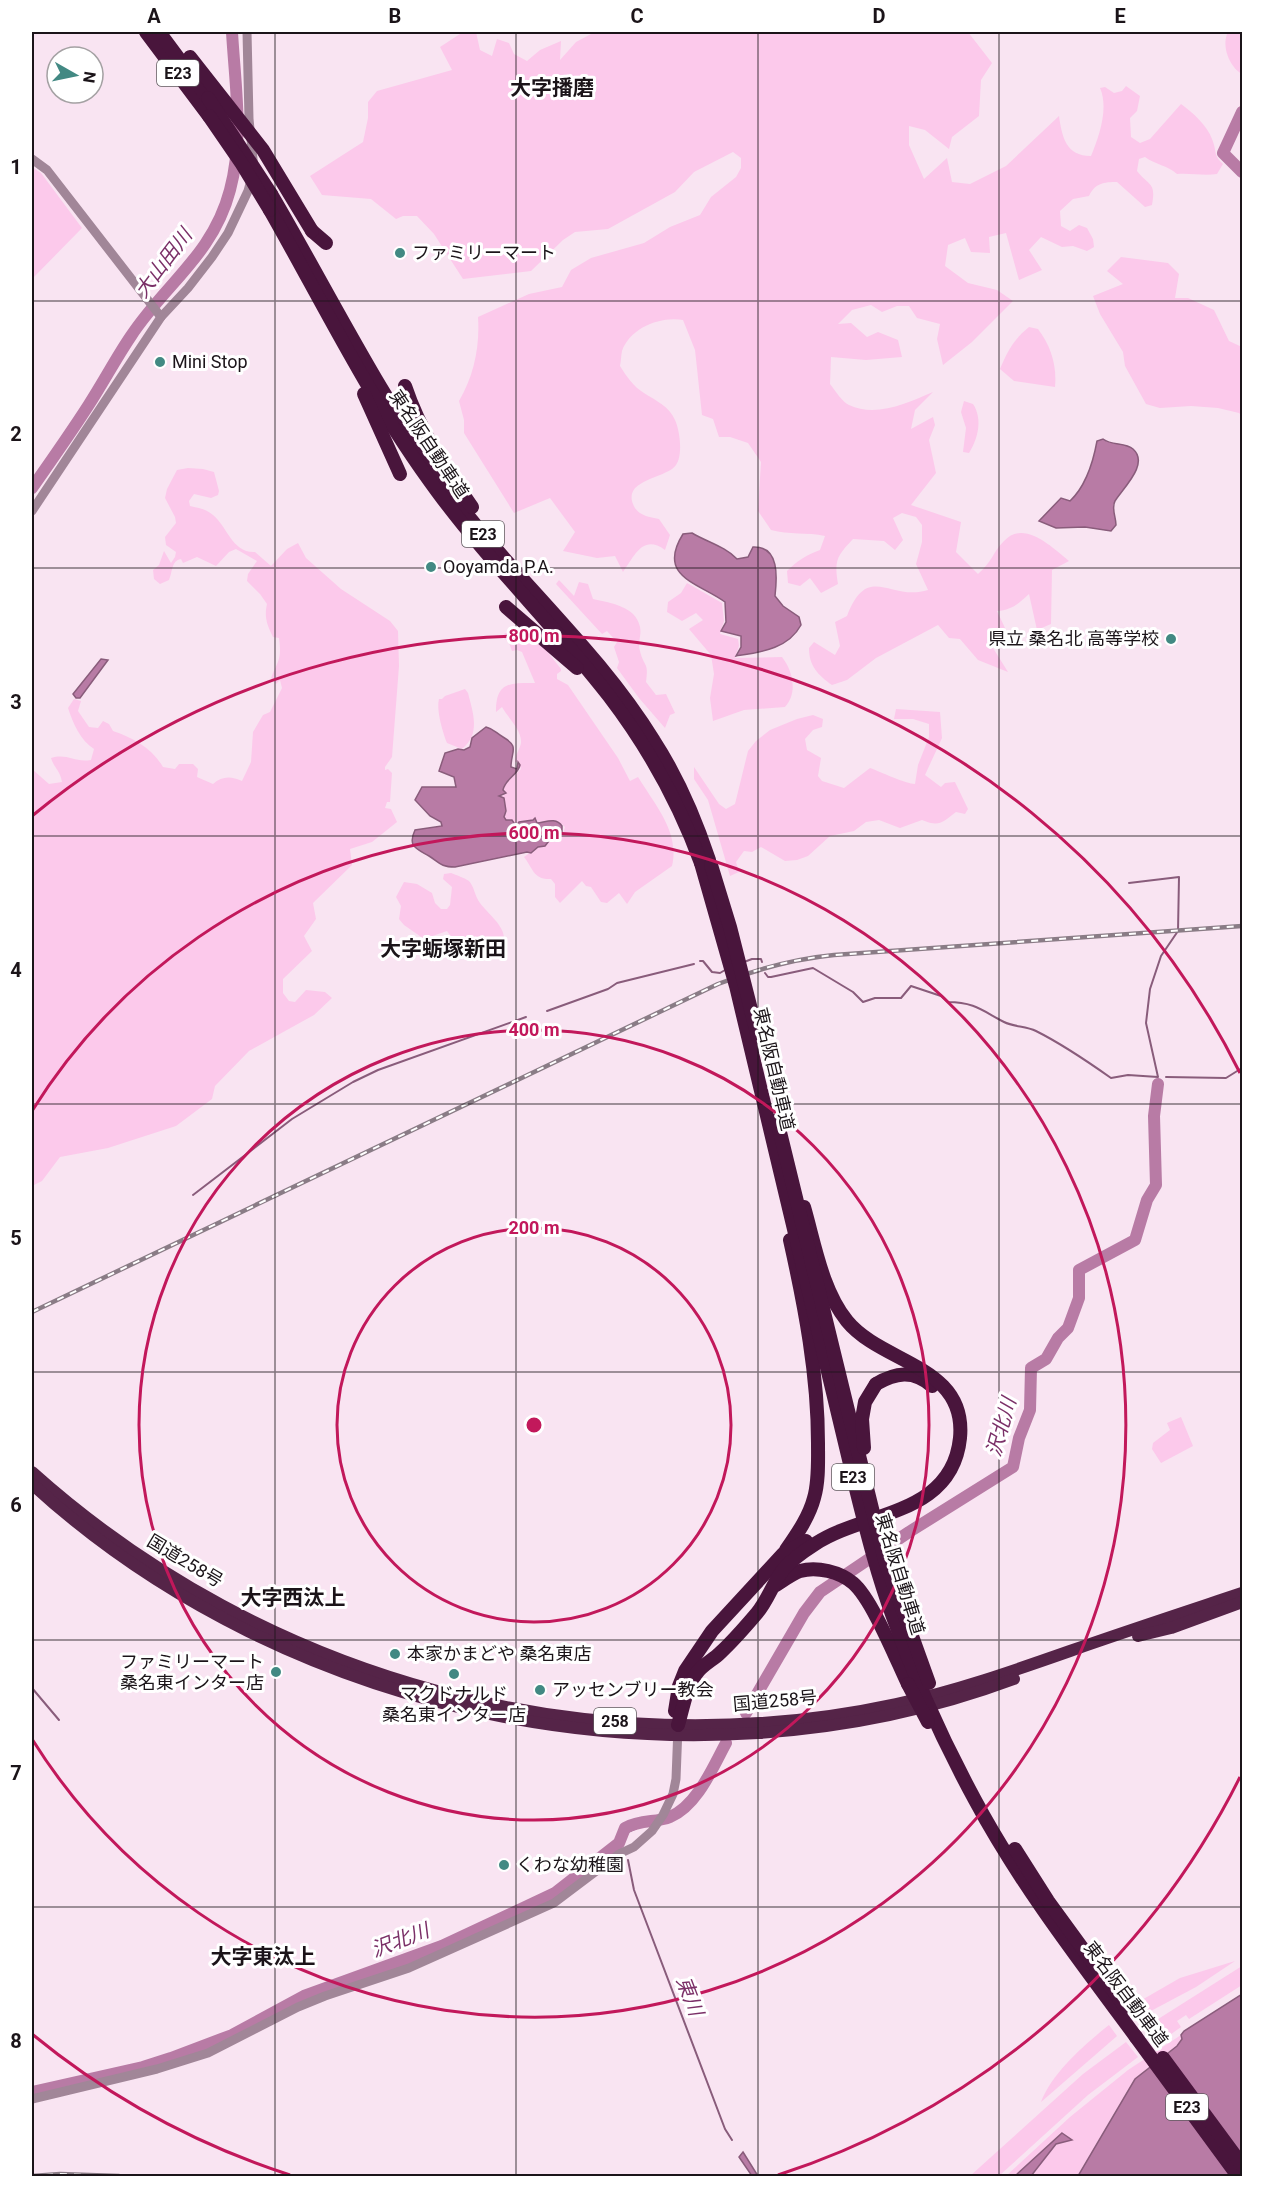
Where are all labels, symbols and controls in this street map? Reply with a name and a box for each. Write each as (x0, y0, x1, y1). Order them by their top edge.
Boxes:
text: A (147, 4, 161, 28)
text: B (389, 4, 401, 28)
text: C (630, 4, 644, 28)
text: D (873, 4, 886, 28)
text: E (1114, 4, 1126, 28)
north arrow (45, 45, 105, 105)
road number: E23 (157, 60, 199, 86)
text: N (79, 70, 100, 84)
district label: 大字播磨 (510, 76, 594, 100)
text: 1 (10, 155, 22, 179)
water label: 大山田川 (129, 222, 198, 302)
place label: ファミリーマート (412, 242, 556, 263)
marker: ファミリーマート (393, 246, 407, 260)
place label: Mini Stop (172, 351, 248, 372)
marker: Mini Stop (153, 355, 167, 369)
street label: 東名阪自動車道 (385, 386, 473, 502)
text: 2 (10, 422, 22, 446)
road number: E23 (462, 521, 504, 547)
place label: Ooyamda P.A. (443, 556, 554, 577)
marker: Ooyamda P.A. (424, 560, 438, 574)
text: 800 m (508, 625, 560, 646)
place label: 県立 桑名北 高等学校 (988, 628, 1159, 649)
marker: 県立 桑名北 高等学校 (1164, 632, 1178, 646)
text: 3 (10, 690, 22, 714)
text: 600 m (508, 822, 560, 843)
district label: 大字蛎塚新田 (380, 937, 506, 961)
text: 4 (10, 958, 22, 982)
street label: 東名阪自動車道 (750, 1005, 799, 1133)
text: 400 m (508, 1019, 560, 1040)
text: 200 m (508, 1217, 560, 1238)
text: 5 (10, 1226, 22, 1250)
water label: 沢北川 (981, 1393, 1021, 1459)
centre of rings (524, 1415, 544, 1435)
road number: E23 (832, 1464, 874, 1490)
text: 6 (10, 1493, 22, 1517)
street label: 東名阪自動車道 (872, 1511, 929, 1637)
street label: 国道258号 (144, 1530, 227, 1591)
district label: 大字西汰上 (241, 1586, 346, 1610)
place label: 本家かまどや 桑名東店 (407, 1643, 591, 1664)
marker: 本家かまどや 桑名東店 (388, 1647, 402, 1661)
place label: ファミリーマート 桑名東インター店 (120, 1651, 264, 1693)
marker: ファミリーマート 桑名東インター店 (269, 1665, 283, 1679)
marker: マクドナルド 桑名東インタ－店 (447, 1667, 461, 1681)
place label: アッセンブリー教会 (552, 1679, 713, 1700)
place label: マクドナルド 桑名東インタ－店 (382, 1683, 526, 1725)
marker: アッセンブリー教会 (533, 1683, 547, 1697)
street label: 国道258号 (732, 1686, 818, 1715)
road number: 258 (594, 1708, 636, 1734)
text: 7 (10, 1761, 22, 1785)
place label: くわな幼稚園 (516, 1854, 624, 1875)
marker: くわな幼稚園 (497, 1858, 511, 1872)
water label: 沢北川 (368, 1917, 434, 1962)
street label: 東名阪自動車道 (1080, 1937, 1173, 2050)
district label: 大字東汰上 (211, 1945, 316, 1969)
water label: 東川 (672, 1973, 709, 2021)
text: 8 (10, 2029, 22, 2053)
road number: E23 (1166, 2094, 1208, 2120)

